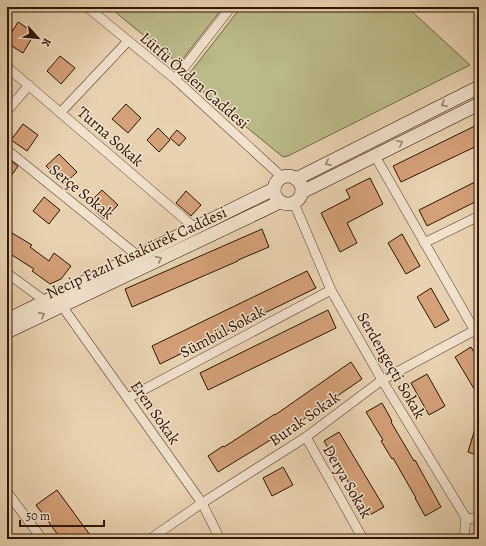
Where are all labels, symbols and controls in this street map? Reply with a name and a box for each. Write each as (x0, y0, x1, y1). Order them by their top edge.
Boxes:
north arrow (18, 18, 58, 58)
street label: Lütfü Özden Caddesi (135, 27, 254, 134)
text: K (38, 36, 55, 50)
one-way arrow (441, 100, 448, 107)
street label: Turna Sokak (72, 102, 148, 172)
one-way arrow (396, 141, 403, 148)
one-way arrow (325, 158, 332, 166)
street label: Serçe Sokak (44, 159, 118, 225)
street label: Necip Fazıl Kısakürek Caddesi (42, 201, 230, 305)
one-way arrow (155, 256, 163, 264)
street label: Sümbül Sokak (176, 300, 269, 364)
street label: Serdengeçti Sokak (352, 308, 431, 423)
one-way arrow (38, 312, 45, 320)
street label: Eren Sokak (125, 376, 185, 449)
street label: Burak Sokak (265, 386, 344, 451)
street label: Derya Sokak (317, 441, 377, 522)
scale bar (20, 502, 104, 528)
text: 50 m (26, 508, 50, 524)

